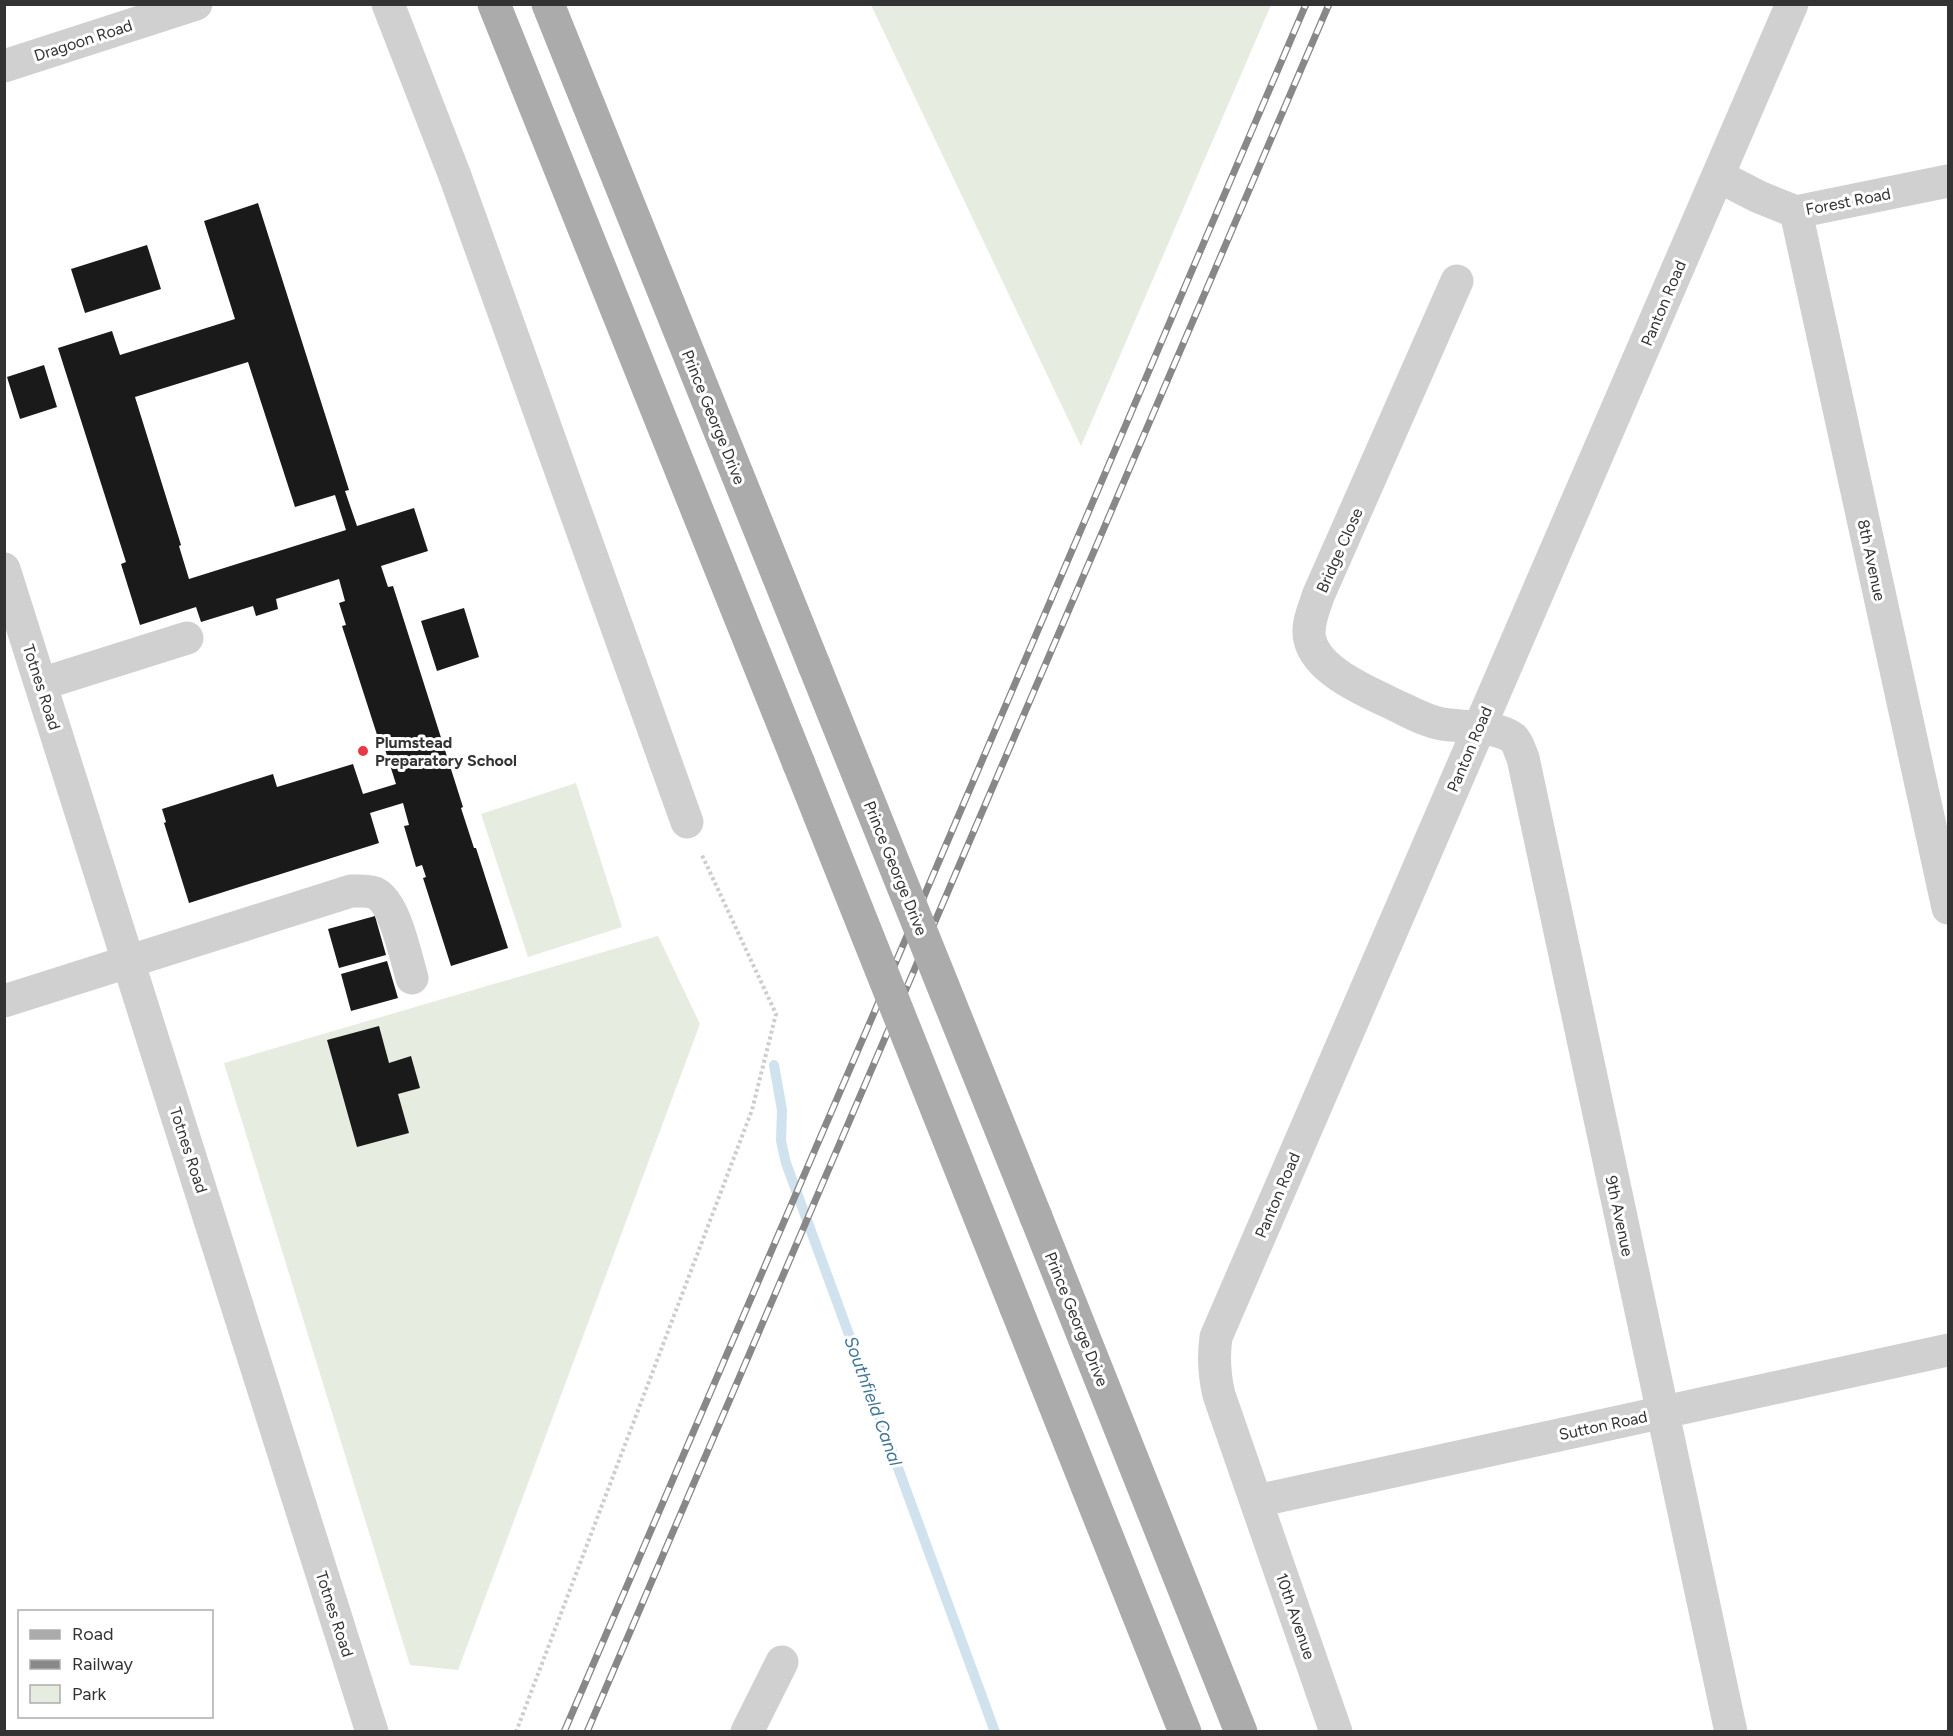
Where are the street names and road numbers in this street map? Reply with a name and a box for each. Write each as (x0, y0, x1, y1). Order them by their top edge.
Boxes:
street label: Dragoon Road (32, 16, 135, 65)
street label: Forest Road (1804, 184, 1892, 219)
street label: Panton Road (1637, 258, 1690, 349)
street label: Prince George Drive (678, 347, 749, 487)
street label: Bridge Close (1312, 505, 1367, 596)
street label: 8th Avenue (1854, 518, 1889, 603)
street label: Totnes Road (19, 642, 64, 732)
street label: Panton Road (1443, 704, 1496, 795)
street label: Prince George Drive (860, 798, 931, 938)
street label: Totnes Road (166, 1105, 211, 1195)
street label: Panton Road (1251, 1150, 1304, 1241)
street label: 9th Avenue (1602, 1174, 1637, 1258)
street label: Prince George Drive (1041, 1249, 1112, 1389)
street label: Sutton Road (1557, 1407, 1649, 1444)
street label: Totnes Road (312, 1569, 357, 1659)
street label: 10th Avenue (1272, 1571, 1319, 1662)

